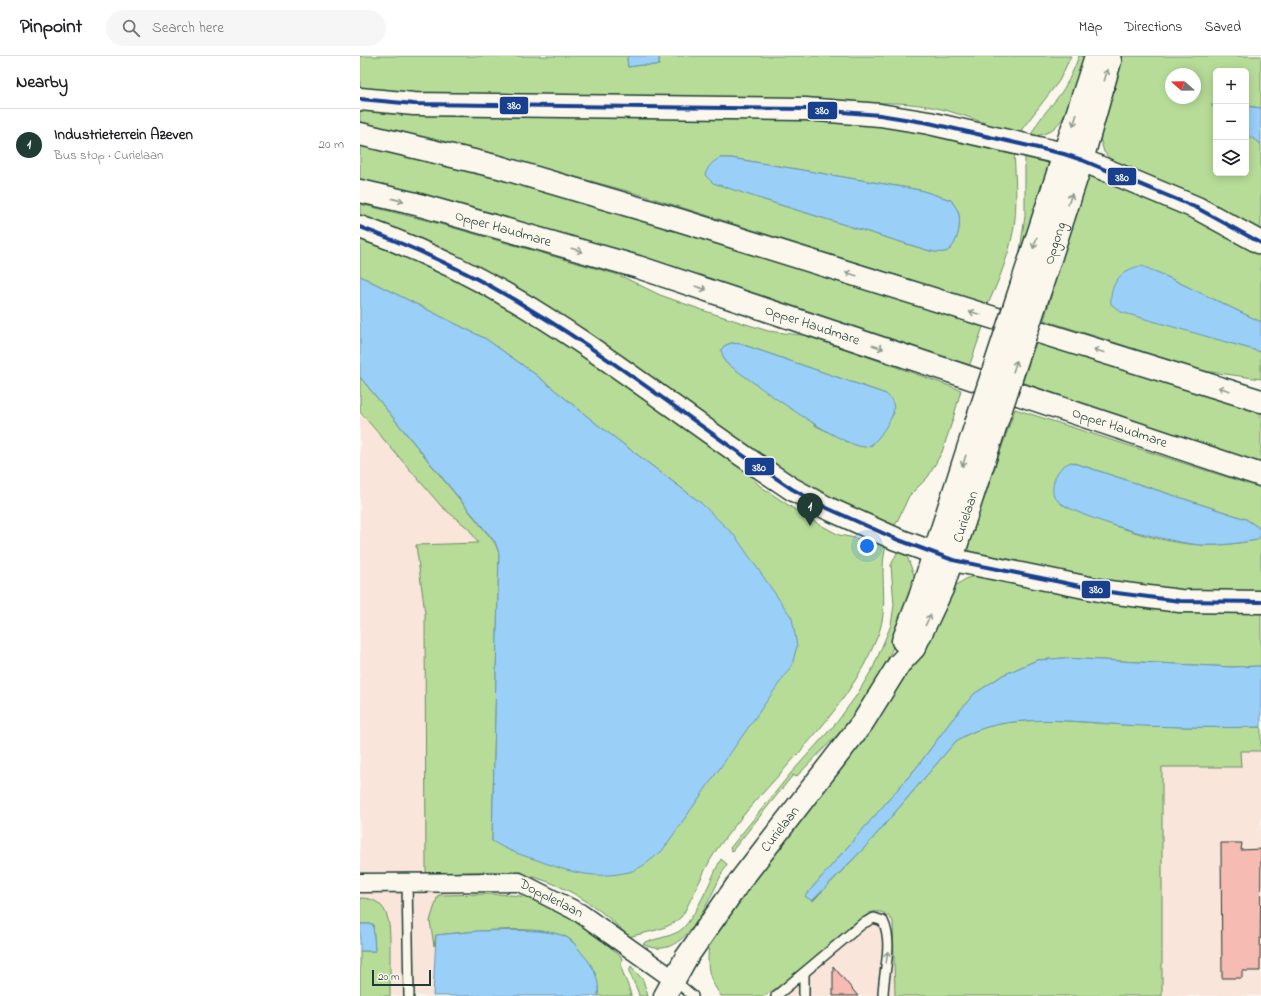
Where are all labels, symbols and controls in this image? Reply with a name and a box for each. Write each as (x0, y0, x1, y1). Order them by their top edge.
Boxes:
search box (106, 10, 386, 46)
text: Pinpoint (20, 14, 82, 41)
icon: search (120, 17, 142, 39)
text: Search here (152, 17, 224, 39)
text: Map (1079, 17, 1102, 38)
text: Directions (1124, 17, 1182, 38)
text: Saved (1204, 17, 1241, 38)
one-way arrow (1103, 68, 1110, 81)
north arrow (1165, 68, 1201, 104)
map controls (1213, 68, 1249, 176)
button: + (1213, 68, 1249, 104)
text: Nearby (16, 70, 68, 95)
line badge: 380 (499, 96, 529, 115)
text: 380 (506, 98, 521, 114)
line badge: 380 (807, 101, 838, 120)
text: 380 (814, 103, 829, 119)
button: − (1213, 104, 1249, 140)
one-way arrow (1071, 113, 1078, 126)
text: Industrieterrein Azeven (54, 124, 193, 146)
text: 1 (27, 135, 31, 154)
text: 20 m (319, 135, 344, 154)
button: layers (1213, 140, 1249, 176)
text: Bus stop · Curielaan (54, 146, 163, 165)
line badge: 380 (1107, 167, 1137, 186)
text: 380 (1114, 170, 1129, 186)
one-way arrow (1066, 194, 1074, 206)
one-way arrow (391, 196, 404, 204)
street label: Opper Haudmare (452, 205, 554, 253)
street label: Opgong (1038, 219, 1073, 267)
one-way arrow (1031, 237, 1038, 250)
one-way arrow (570, 247, 583, 254)
one-way arrow (846, 269, 858, 277)
one-way arrow (695, 285, 708, 292)
street label: Opper Haudmare (762, 300, 863, 351)
one-way arrow (970, 308, 982, 316)
one-way arrow (871, 344, 884, 351)
one-way arrow (1093, 347, 1106, 354)
one-way arrow (1012, 360, 1019, 373)
one-way arrow (1217, 385, 1230, 392)
street label: Opper Haudmare (1069, 402, 1171, 454)
one-way arrow (960, 454, 967, 467)
line badge: 380 (744, 457, 775, 476)
text: 380 (751, 460, 766, 476)
street label: Curielaan (947, 488, 984, 545)
pin: 1 (797, 493, 823, 526)
your location (857, 536, 877, 556)
line badge: 380 (1081, 580, 1111, 599)
text: 380 (1088, 582, 1103, 598)
one-way arrow (924, 615, 932, 627)
street label: Curielaan (756, 802, 805, 857)
street label: Dopplerlaan (514, 873, 587, 924)
one-way arrow (883, 951, 891, 964)
scale bar (372, 968, 431, 987)
text: 20 m (378, 969, 400, 985)

